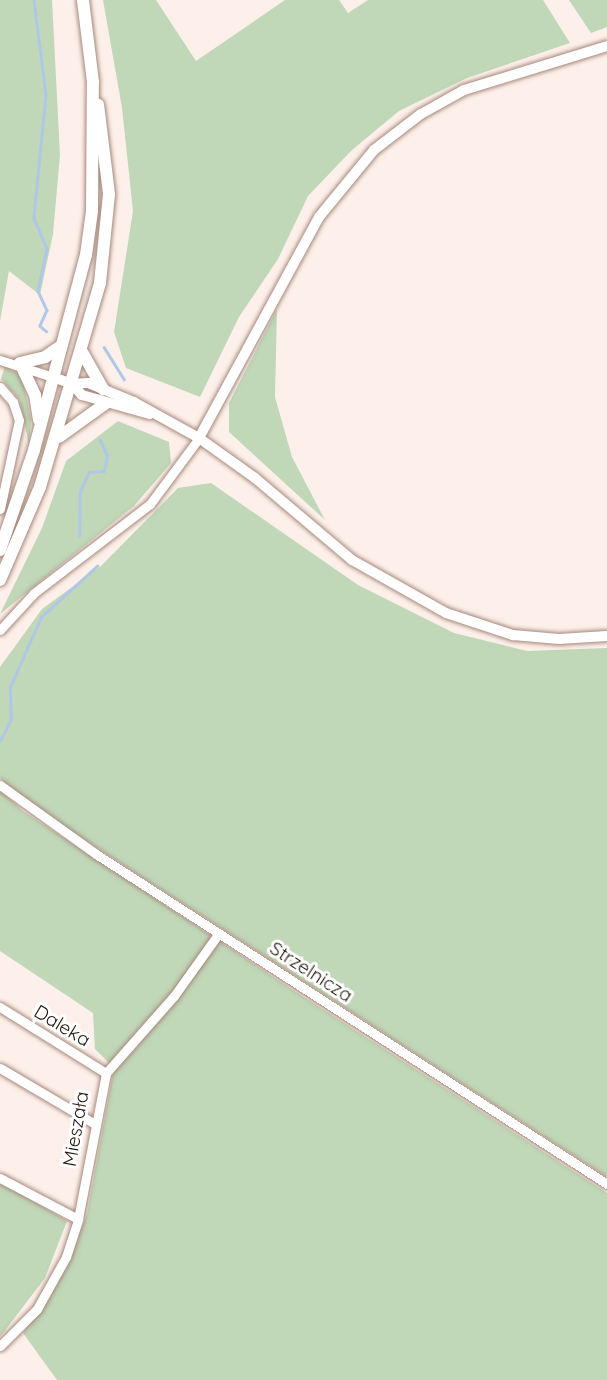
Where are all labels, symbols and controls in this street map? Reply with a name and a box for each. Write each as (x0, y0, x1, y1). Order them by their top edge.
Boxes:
street label: Strzelnicza (265, 937, 357, 1007)
street label: Daleka (30, 1000, 94, 1052)
street label: Mieszała (58, 1090, 94, 1168)

